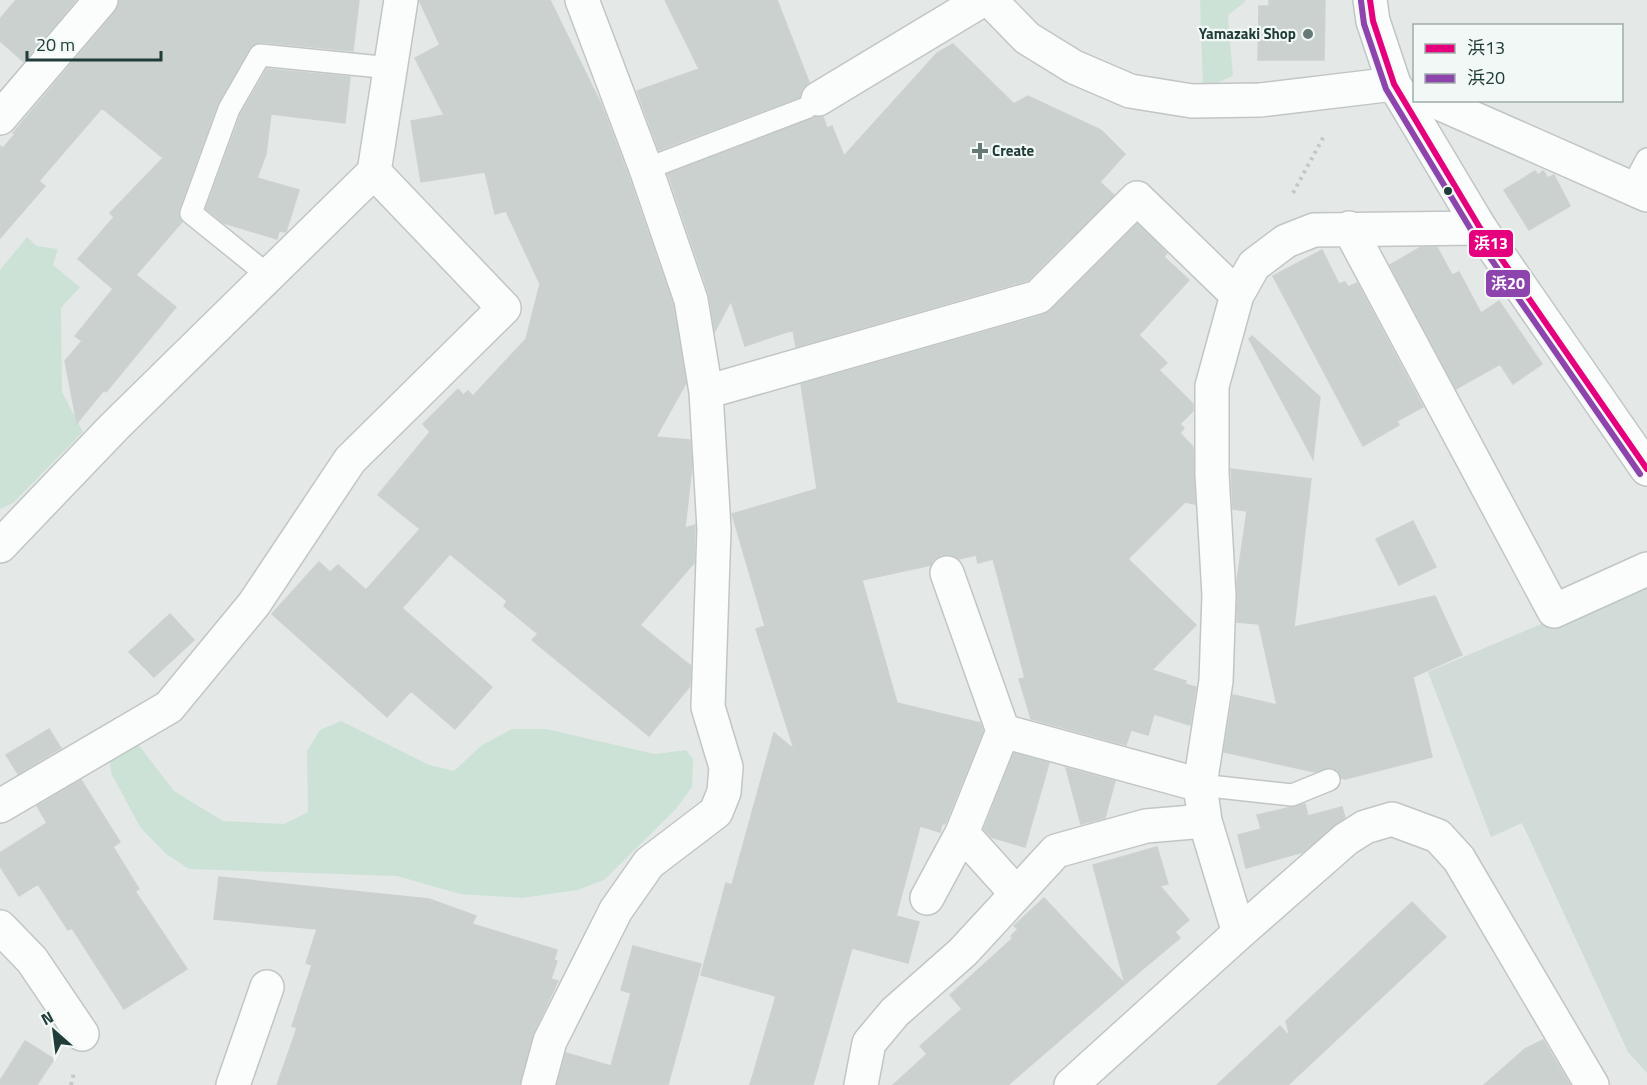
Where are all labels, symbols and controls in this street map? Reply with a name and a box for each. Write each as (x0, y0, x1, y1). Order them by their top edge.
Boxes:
place label: Yamazaki Shop (1199, 22, 1296, 45)
scale bar (27, 24, 160, 62)
legend (1413, 24, 1623, 102)
marker: Yamazaki Shop (1301, 27, 1315, 41)
text: 20 m (36, 31, 75, 58)
text: 浜13 (1467, 34, 1505, 61)
text: 浜20 (1467, 64, 1505, 91)
place label: Create (992, 139, 1035, 162)
marker: Create (973, 144, 987, 158)
unlabelled marker (1442, 185, 1454, 197)
line badge: 浜13 (1468, 229, 1514, 258)
text: 浜13 (1474, 231, 1508, 255)
line badge: 浜20 (1485, 269, 1531, 298)
text: 浜20 (1491, 271, 1525, 295)
north arrow (24, 1001, 84, 1061)
text: N (36, 1005, 57, 1031)

